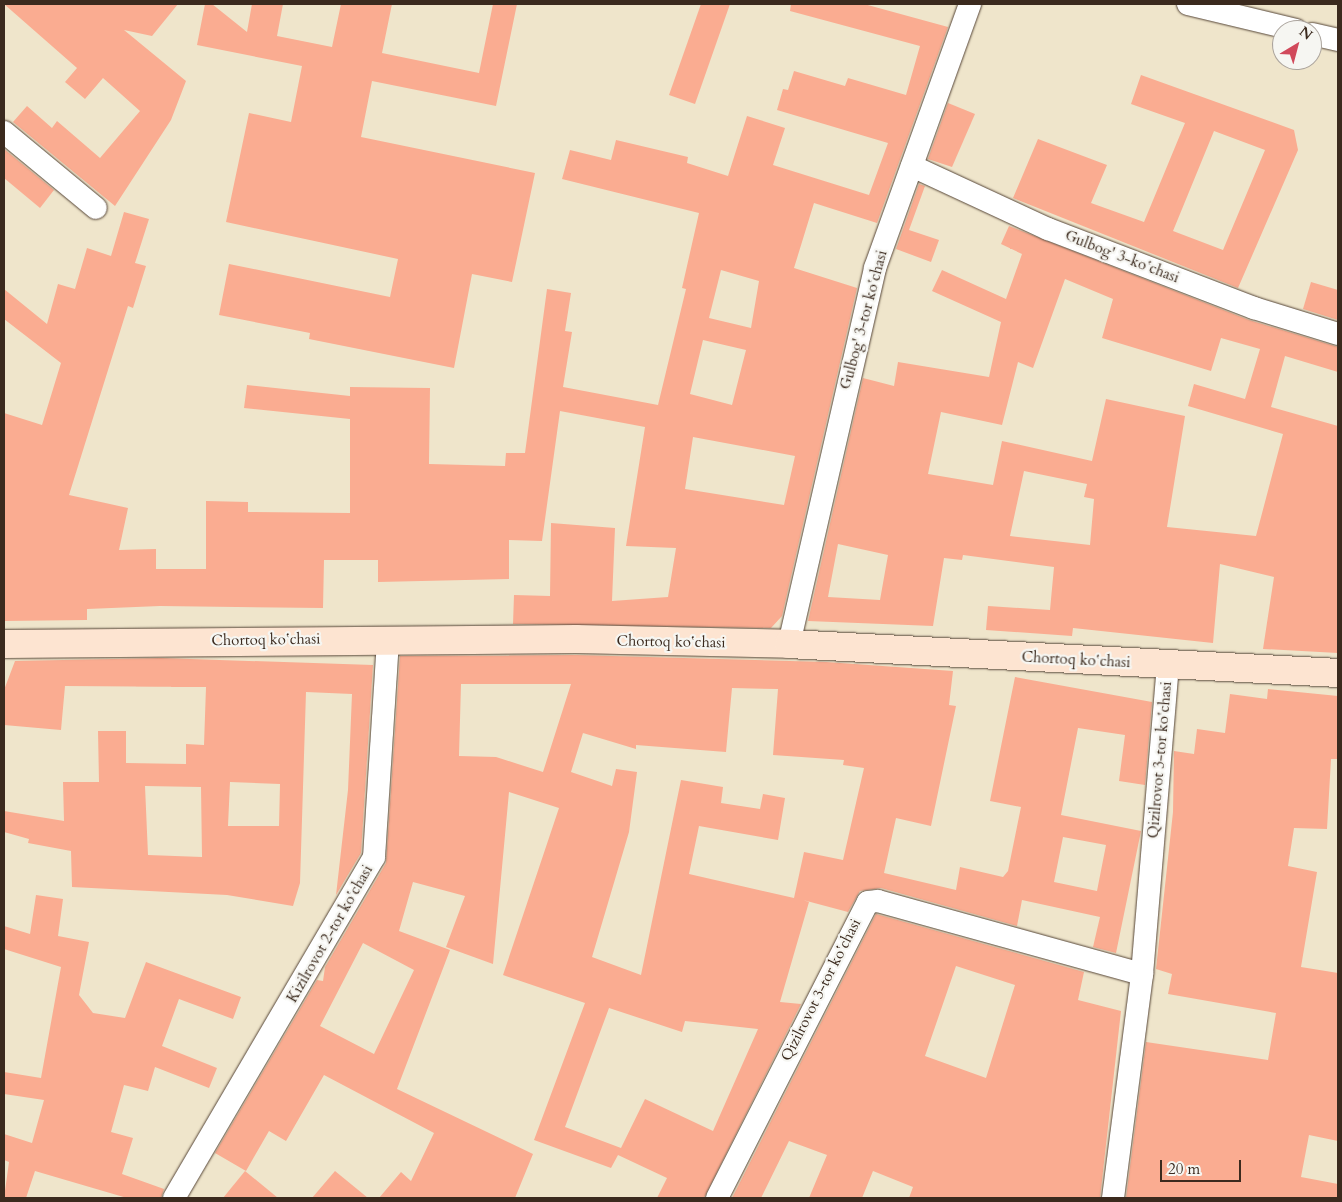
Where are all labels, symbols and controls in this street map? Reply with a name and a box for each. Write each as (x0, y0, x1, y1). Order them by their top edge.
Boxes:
north arrow (1272, 20, 1322, 70)
text: N (1295, 22, 1316, 45)
street label: Gulbog' 3-koʻchasi (1062, 227, 1182, 287)
street label: Gulbog' 3-tor koʻchasi (837, 248, 891, 392)
street label: Chortoq koʻchasi (211, 630, 321, 650)
street label: Chortoq koʻchasi (616, 632, 726, 652)
street label: Chortoq koʻchasi (1021, 648, 1131, 672)
street label: Qizilrovot 3-tor koʻchasi (1144, 681, 1176, 839)
street label: Kizilrovot 2-tor koʻchasi (283, 862, 377, 1006)
street label: Qizilrovot 3-tor koʻchasi (777, 916, 865, 1064)
scale bar (1162, 1150, 1243, 1182)
text: 20 m (1168, 1159, 1200, 1179)

